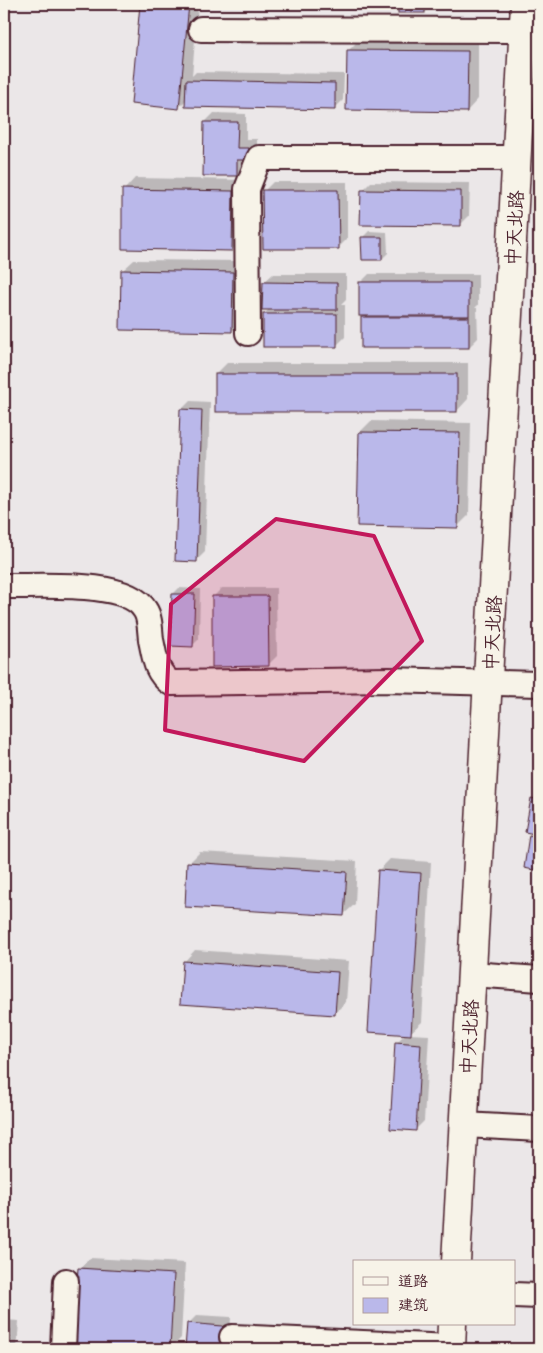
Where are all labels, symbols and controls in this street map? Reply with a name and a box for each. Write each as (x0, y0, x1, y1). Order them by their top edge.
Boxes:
street label: 中天北路 (500, 189, 531, 267)
street label: 中天北路 (478, 594, 509, 672)
street label: 中天北路 (455, 998, 486, 1076)
legend (353, 1260, 516, 1326)
text: 道路 (398, 1271, 428, 1292)
text: 建筑 (398, 1295, 428, 1316)

